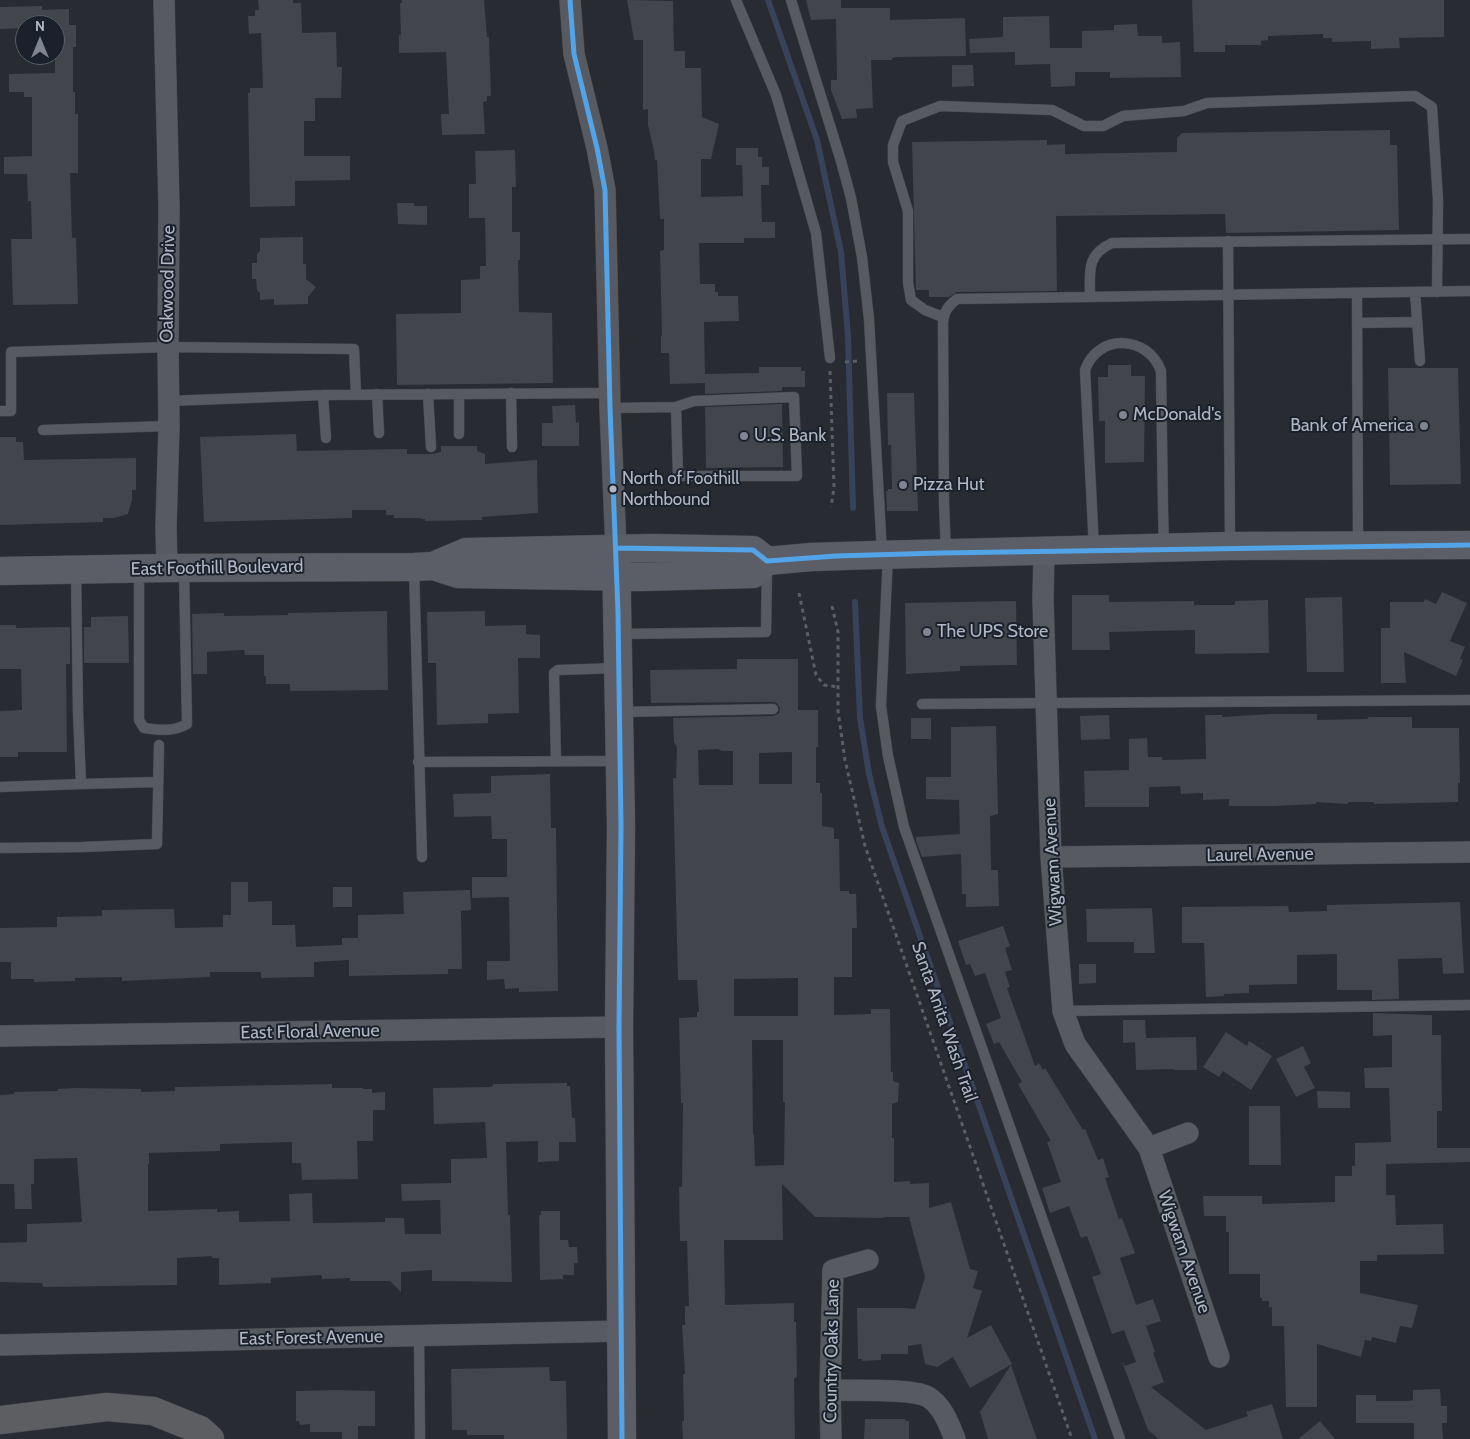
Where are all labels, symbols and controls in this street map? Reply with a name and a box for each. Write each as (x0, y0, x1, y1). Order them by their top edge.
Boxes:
north arrow (15, 15, 65, 65)
text: N (35, 17, 45, 35)
street label: Oakwood Drive (156, 225, 180, 343)
place label: McDonald's (1133, 404, 1221, 426)
marker: McDonald's (1117, 409, 1129, 421)
place label: Bank of America (1290, 415, 1414, 437)
marker: Bank of America (1418, 420, 1430, 432)
place label: U.S. Bank (754, 425, 826, 447)
marker: U.S. Bank (738, 430, 750, 442)
place label: North of Foothill Northbound (622, 469, 739, 509)
place label: Pizza Hut (913, 474, 985, 496)
marker: Pizza Hut (897, 479, 909, 491)
marker: North of Foothill Northbound (608, 484, 618, 494)
street label: East Foothill Boulevard (130, 556, 304, 580)
place label: The UPS Store (937, 621, 1048, 643)
marker: The UPS Store (921, 626, 933, 638)
street label: Wigwam Avenue (1039, 797, 1067, 927)
street label: Laurel Avenue (1206, 843, 1314, 867)
street label: Santa Anita Wash Trail (906, 939, 982, 1105)
street label: East Floral Avenue (240, 1020, 380, 1044)
street label: Wigwam Avenue (1153, 1188, 1215, 1316)
street label: Country Oaks Lane (820, 1279, 844, 1423)
street label: East Forest Avenue (239, 1326, 383, 1350)

